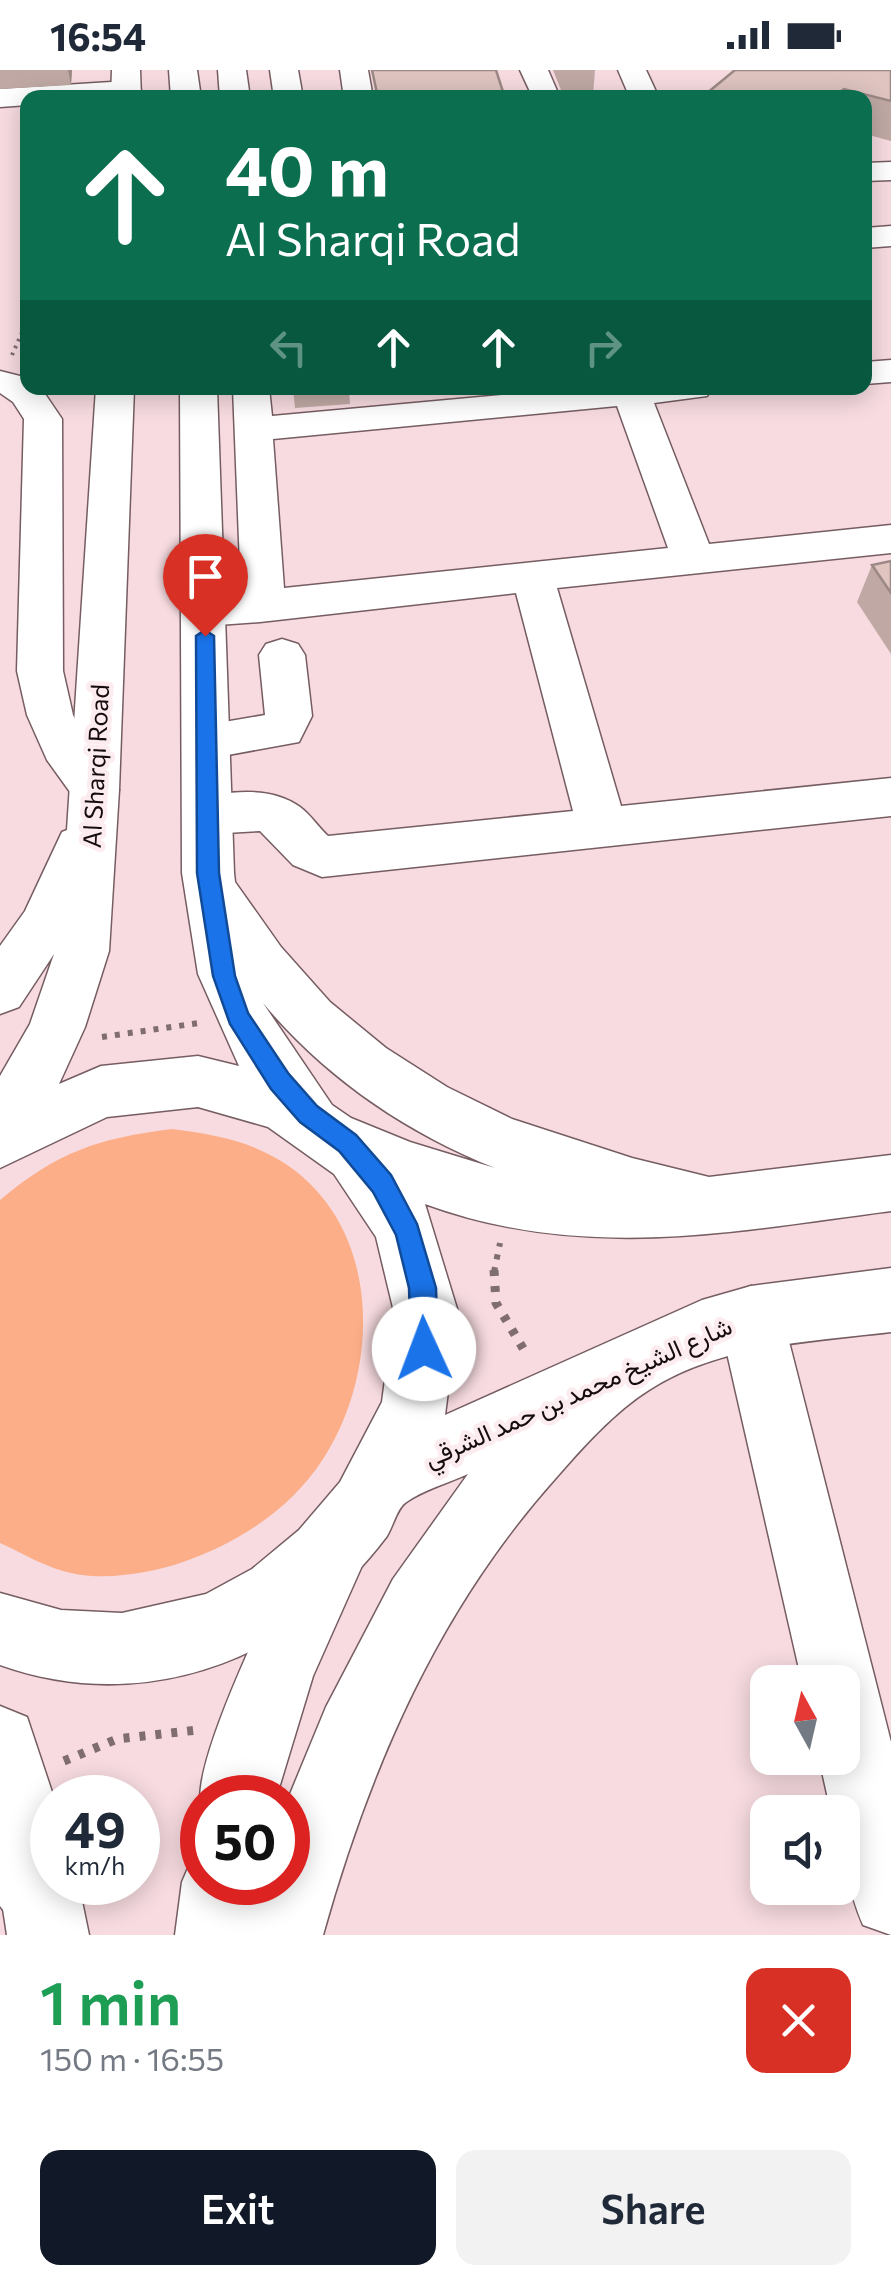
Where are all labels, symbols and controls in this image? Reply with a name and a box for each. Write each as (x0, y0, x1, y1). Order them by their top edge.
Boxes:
text: 16:54 (50, 12, 146, 59)
text: 40 m (225, 125, 389, 210)
icon: ahead (60, 130, 190, 260)
text: Al Sharqi Road (225, 210, 521, 265)
icon: left (261, 320, 316, 375)
icon: ahead (366, 320, 421, 375)
icon: ahead (471, 320, 526, 375)
icon: right (576, 320, 631, 375)
pin (163, 534, 248, 637)
icon: arrive (178, 549, 233, 604)
street label: Al Sharqi Road (76, 683, 114, 849)
position arrow (372, 1297, 476, 1401)
street label: شارع الشيخ محمد بن حمد الشرقي (419, 1310, 739, 1479)
north arrow (750, 1665, 860, 1775)
map controls (750, 1665, 860, 1905)
speed limit sign: 50 (180, 1775, 310, 1905)
button: sound (750, 1795, 860, 1905)
text: 49 (64, 1797, 126, 1858)
text: km/h (65, 1850, 125, 1880)
text: 1 min (40, 1964, 181, 2037)
button: close (746, 1968, 851, 2073)
text: 150 m · 16:55 (40, 2038, 224, 2078)
button: Exit (40, 2150, 436, 2265)
button: Share (456, 2150, 851, 2265)

